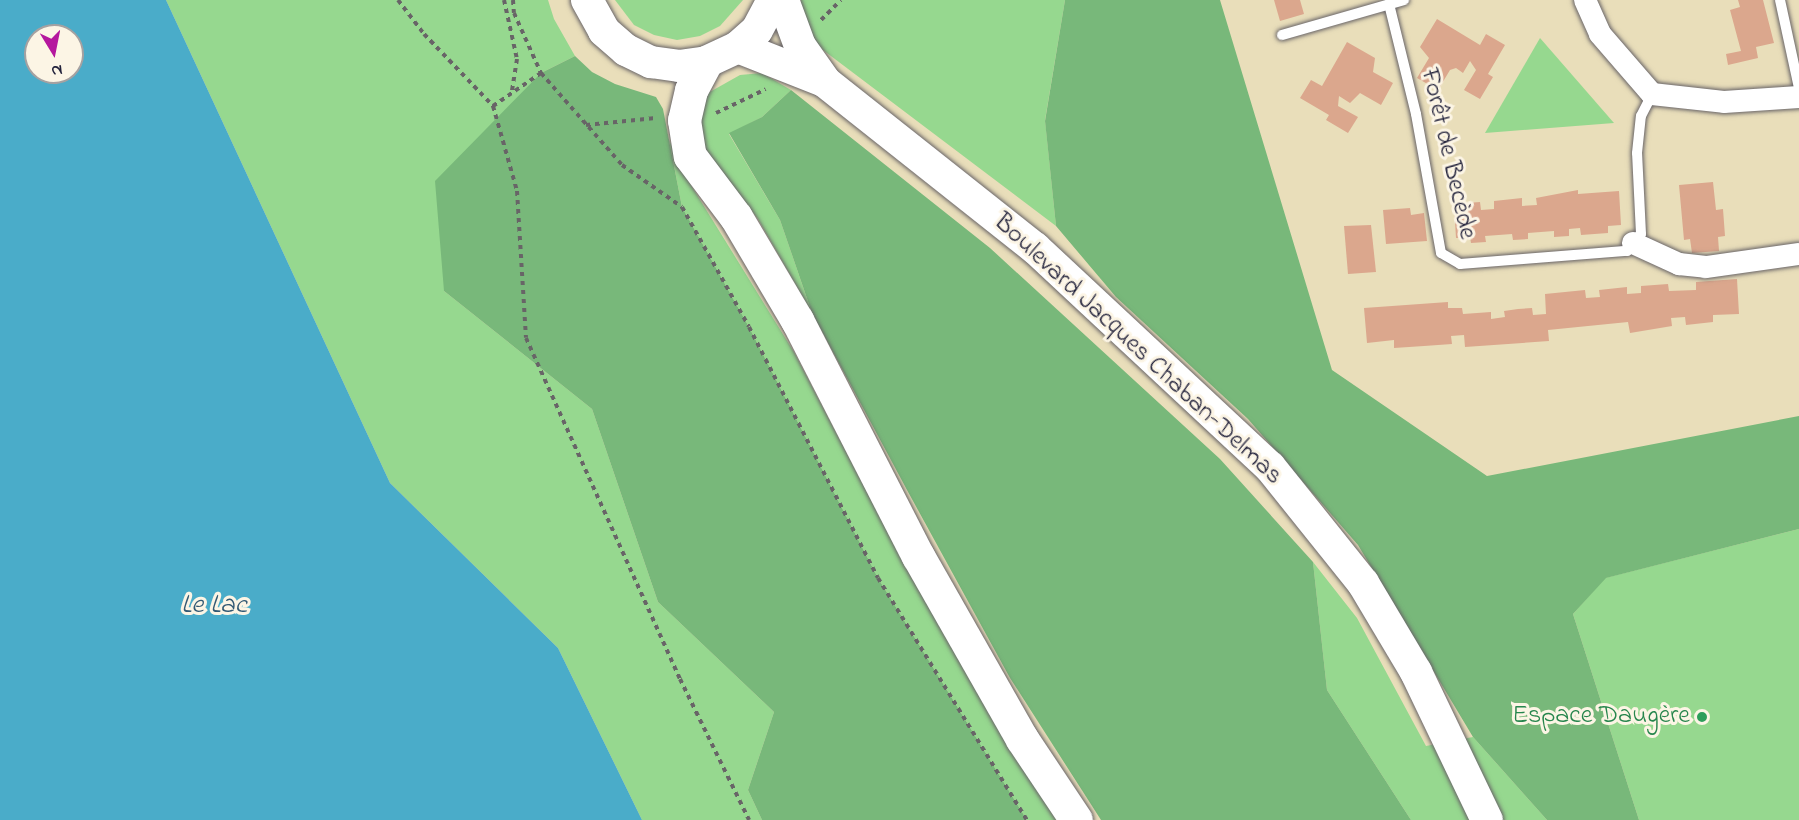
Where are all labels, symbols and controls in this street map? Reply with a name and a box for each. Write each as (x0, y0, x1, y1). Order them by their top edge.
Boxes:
north arrow (24, 24, 84, 84)
text: N (49, 57, 64, 83)
street label: Forêt de Becède (1412, 66, 1482, 242)
street label: Boulevard Jacques Chaban-Delmas (986, 208, 1288, 492)
water label: Le Lac (181, 590, 247, 622)
place label: Espace Daugère (1512, 701, 1690, 733)
marker: Espace Daugère (1695, 710, 1709, 724)

